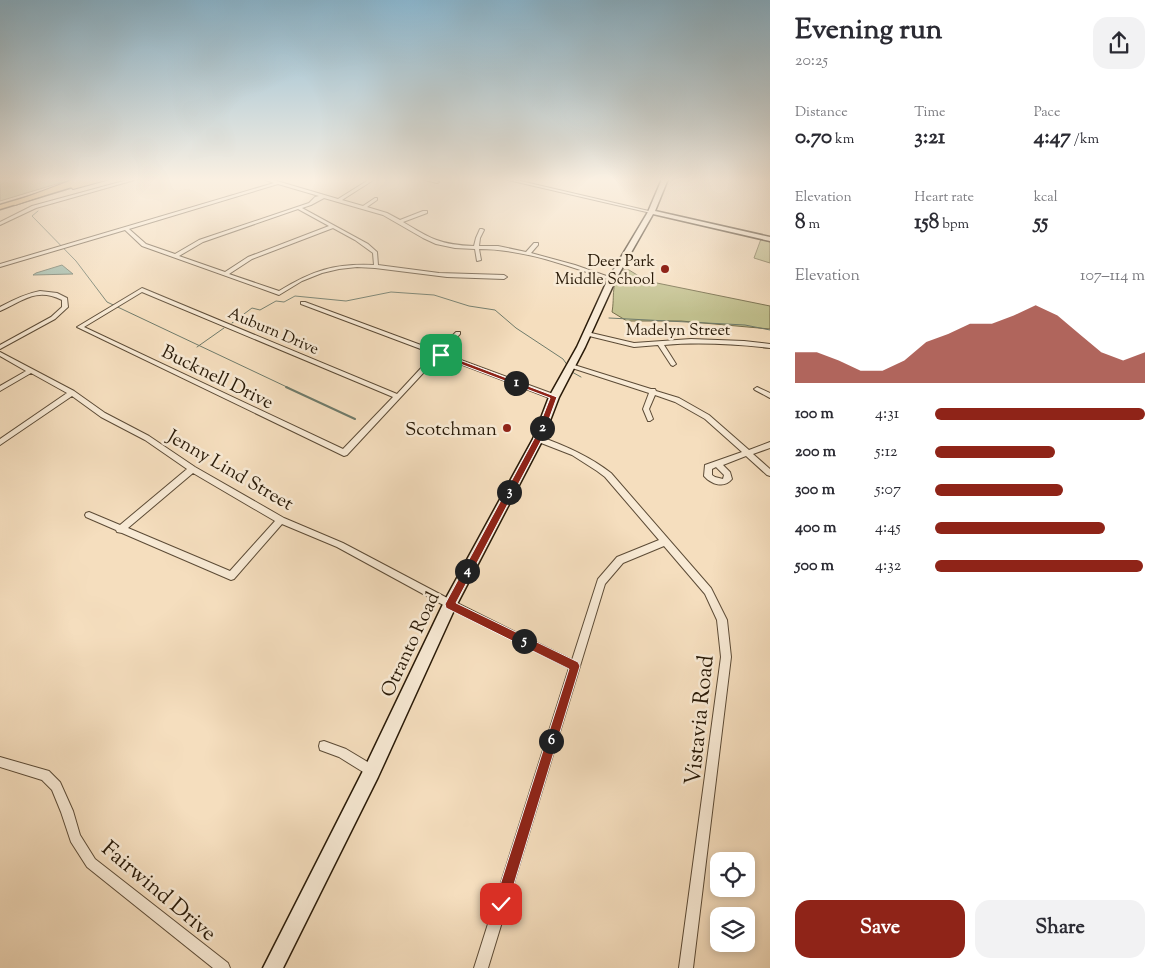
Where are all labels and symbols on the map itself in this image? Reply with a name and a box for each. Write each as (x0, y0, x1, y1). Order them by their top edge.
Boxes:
place label: Deer Park Middle School (555, 251, 656, 292)
marker: Deer Park Middle School (659, 263, 671, 275)
street label: Auburn Drive (224, 303, 322, 362)
street label: Madelyn Street (626, 320, 731, 343)
pin (420, 334, 462, 376)
street label: Bucknell Drive (156, 339, 278, 417)
pin: 1 (504, 370, 528, 396)
pin: 2 (530, 416, 554, 440)
place label: Scotchman (405, 417, 497, 444)
marker: Scotchman (501, 422, 513, 434)
street label: Jenny Lind Street (161, 424, 298, 518)
pin: 3 (496, 480, 522, 504)
pin: 4 (454, 558, 480, 584)
street label: Otranto Road (375, 588, 448, 702)
pin: 5 (512, 628, 536, 654)
street label: Vistavia Road (678, 654, 724, 787)
pin: 6 (538, 728, 564, 754)
street label: Fairwind Drive (93, 834, 223, 950)
pin (480, 883, 522, 925)

